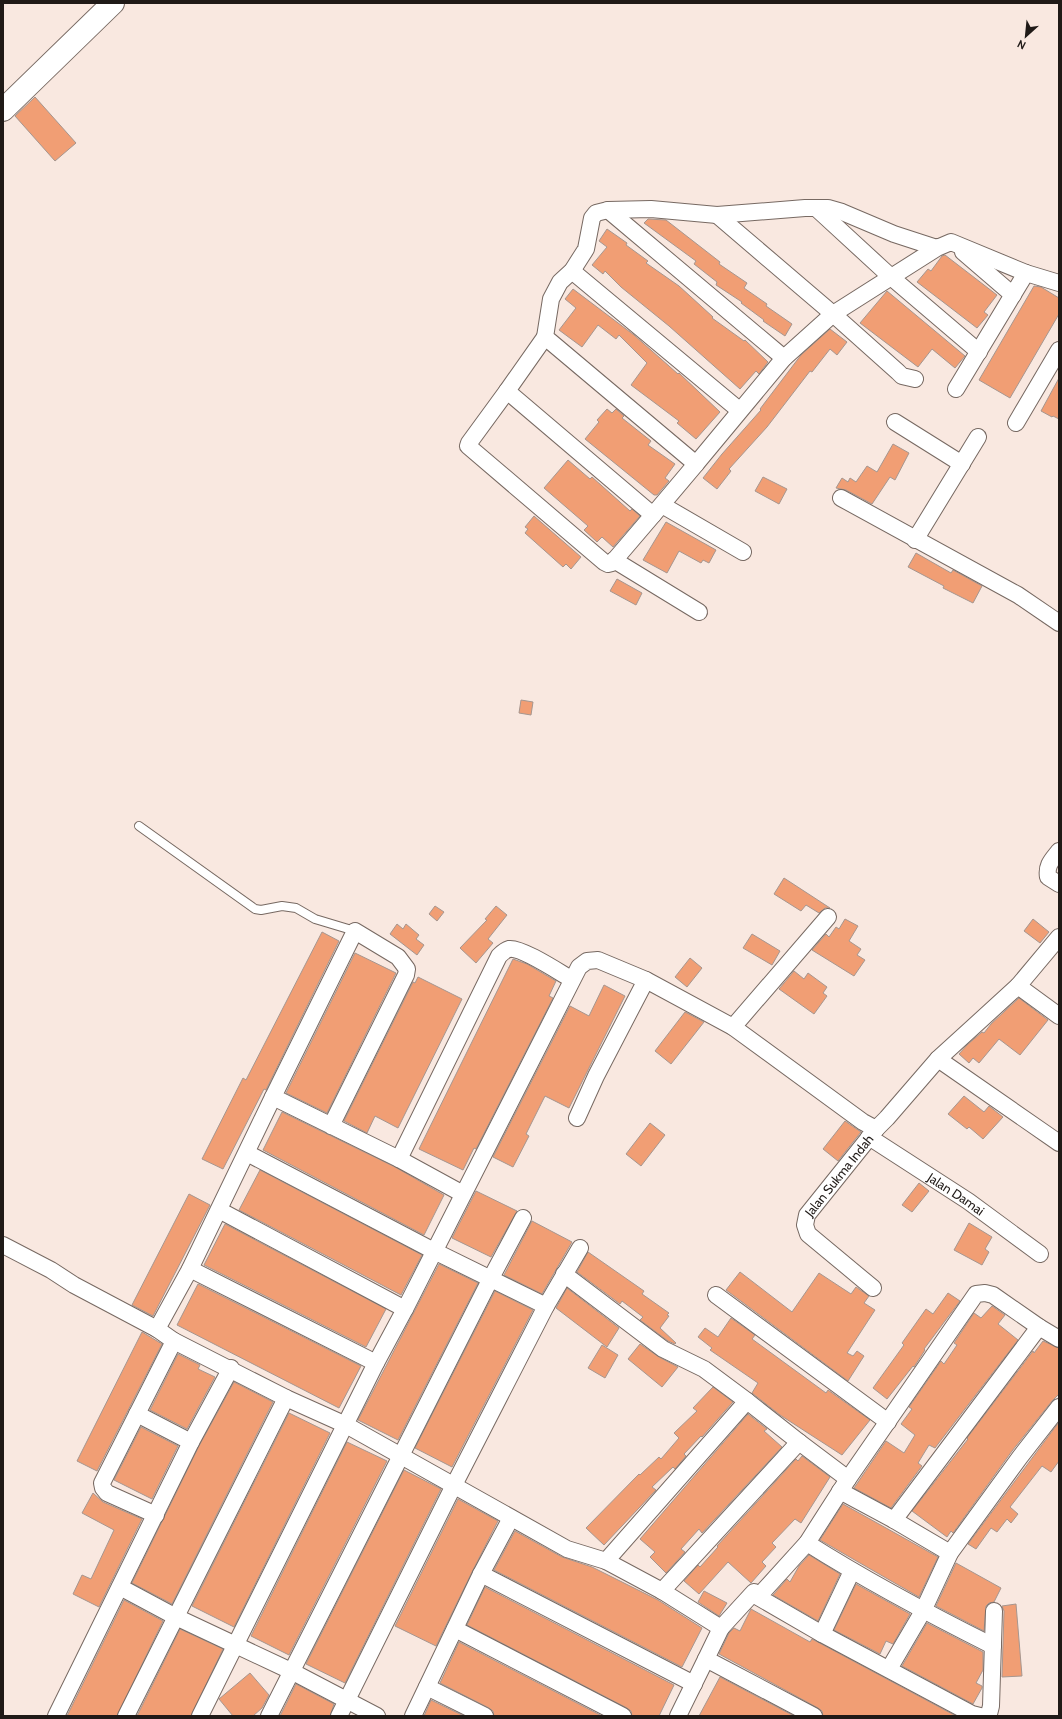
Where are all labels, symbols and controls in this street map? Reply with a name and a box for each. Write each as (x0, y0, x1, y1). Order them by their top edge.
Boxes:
north arrow (1006, 16, 1046, 56)
text: N (1015, 37, 1028, 53)
street label: Jalan Sukma Indah (800, 1131, 877, 1220)
street label: Jalan Damai (924, 1169, 988, 1218)

